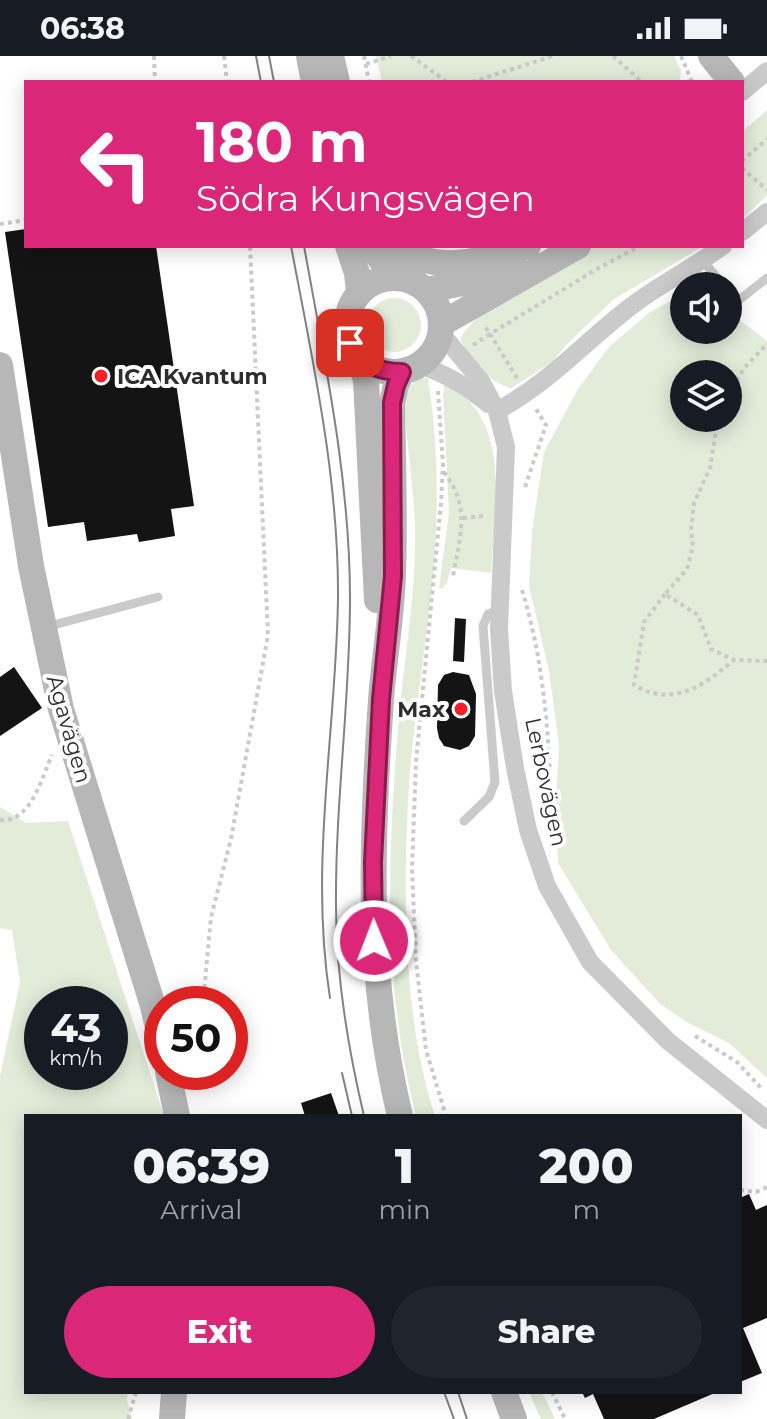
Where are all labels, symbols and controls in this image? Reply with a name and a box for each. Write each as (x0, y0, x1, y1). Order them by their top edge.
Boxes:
text: 06:38 (40, 10, 125, 47)
text: 180 m (196, 108, 368, 176)
icon: left (64, 112, 168, 216)
text: Södra Kungsvägen (196, 176, 535, 220)
map controls (670, 272, 742, 432)
button: sound (670, 272, 742, 344)
pin (316, 309, 384, 377)
icon: arrive (328, 321, 372, 365)
button: layers (670, 360, 742, 432)
place label: ICA Kvantum (117, 363, 268, 390)
marker: ICA Kvantum (92, 367, 110, 385)
street label: Agavägen (41, 672, 97, 786)
place label: Max (397, 696, 445, 723)
marker: Max (452, 700, 470, 718)
street label: Lerbovägen (519, 715, 573, 849)
position arrow (332, 899, 416, 983)
speed limit sign: 50 (144, 986, 248, 1090)
text: 43 (51, 1003, 101, 1052)
text: km/h (49, 1046, 103, 1070)
text: 06:39 (132, 1137, 270, 1195)
text: 1 (395, 1137, 414, 1195)
text: 200 (539, 1137, 634, 1195)
text: Arrival (160, 1194, 242, 1226)
text: min (379, 1194, 431, 1226)
text: m (573, 1194, 600, 1226)
button: Exit (64, 1286, 375, 1378)
button: Share (391, 1286, 702, 1378)

